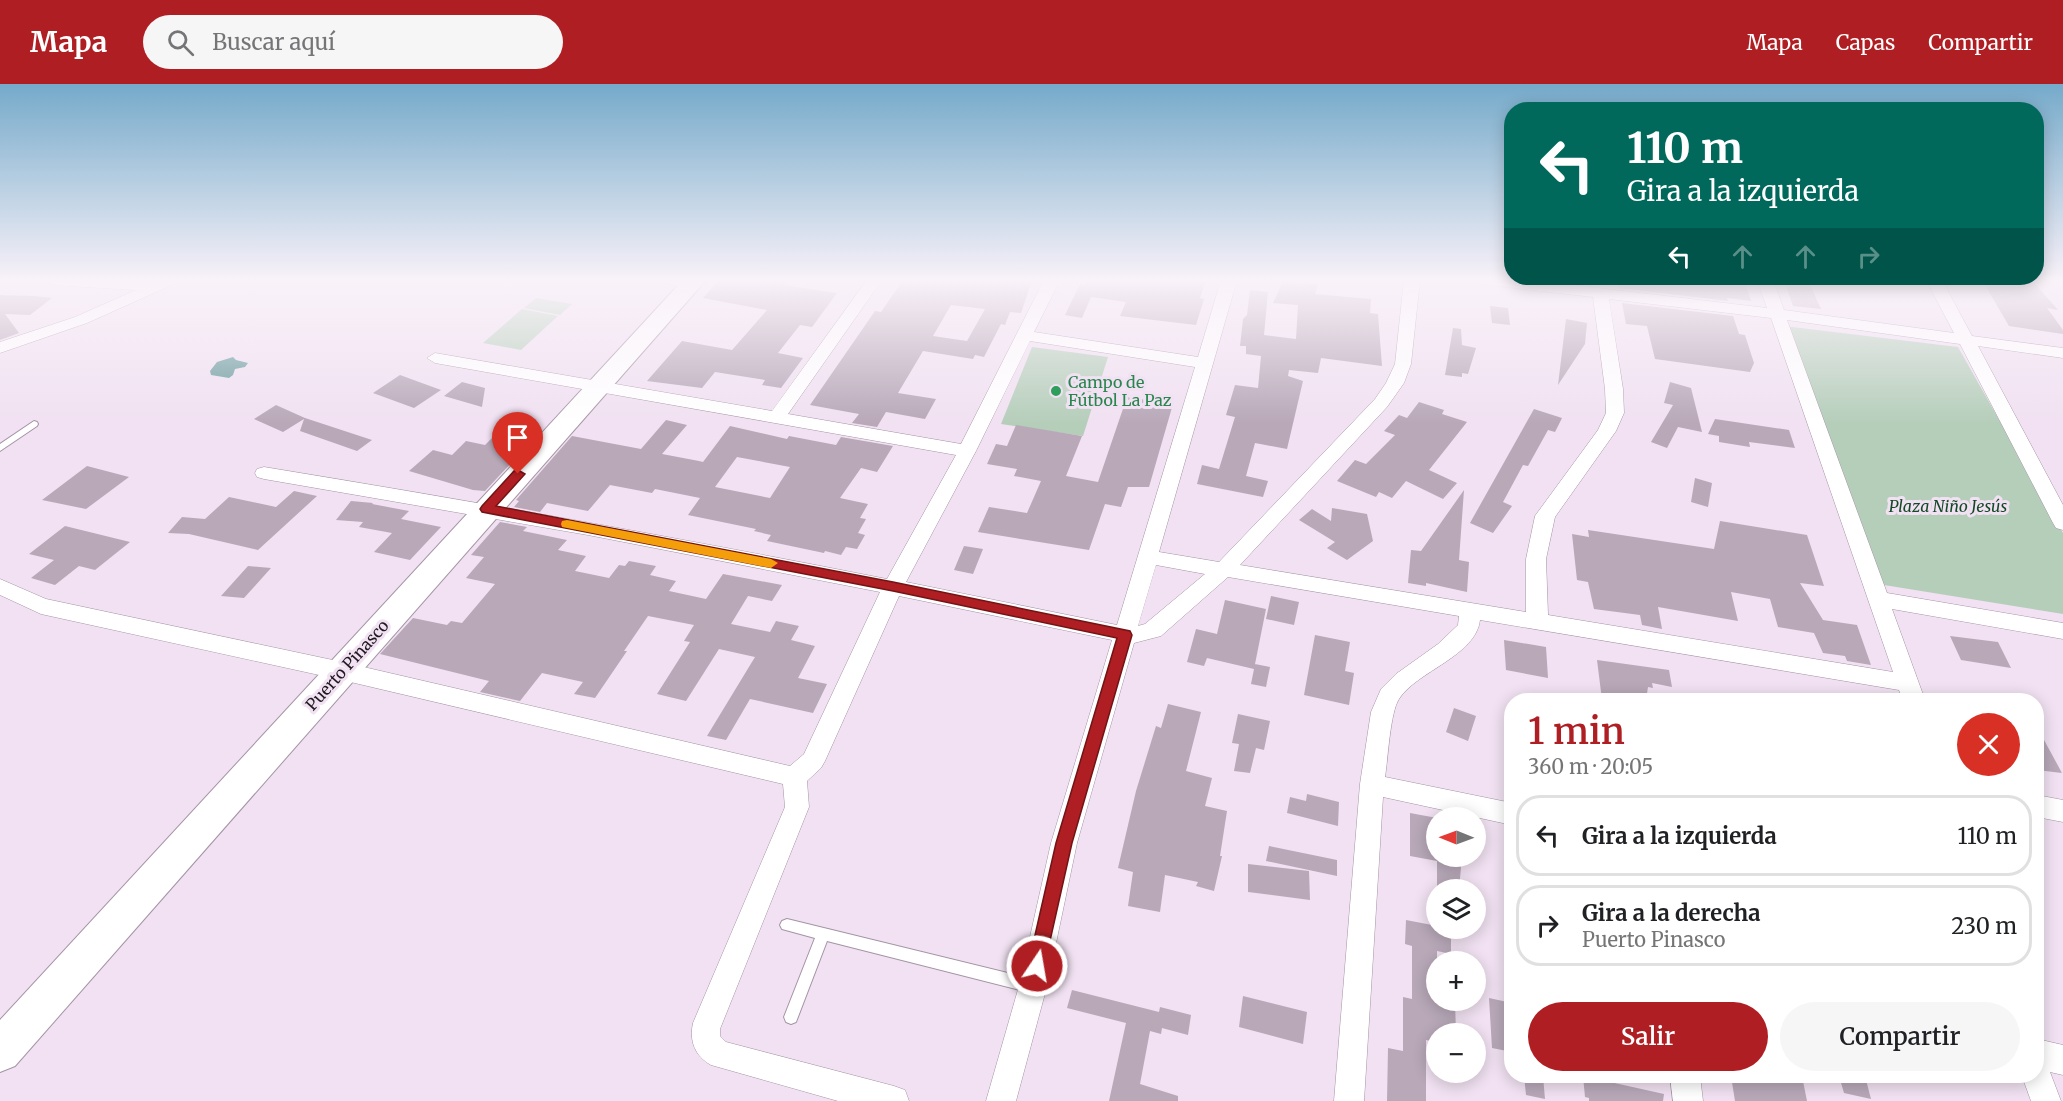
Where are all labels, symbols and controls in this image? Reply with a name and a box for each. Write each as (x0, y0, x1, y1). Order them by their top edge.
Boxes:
search box (143, 15, 563, 69)
text: Mapa (30, 24, 107, 60)
icon: search (164, 26, 197, 59)
text: Buscar aquí (212, 28, 335, 56)
text: Mapa (1746, 29, 1803, 56)
text: Capas (1836, 29, 1895, 56)
text: Compartir (1928, 29, 2033, 56)
text: 110 m (1627, 122, 1743, 174)
icon: left (1528, 126, 1606, 204)
text: Gira a la izquierda (1627, 174, 1859, 208)
icon: left (1663, 240, 1696, 273)
icon: ahead (1726, 240, 1759, 273)
icon: ahead (1789, 240, 1822, 273)
icon: right (1852, 240, 1885, 273)
place label: Campo de Fútbol La Paz (1068, 372, 1172, 410)
marker: Campo de Fútbol La Paz (1049, 384, 1063, 398)
pin (492, 412, 543, 474)
icon: arrive (501, 421, 534, 454)
park label: Plaza Niño Jesús (1889, 496, 2008, 516)
street label: Puerto Pinasco (301, 616, 393, 714)
text: 1 min (1528, 709, 1625, 754)
button: close (1957, 713, 2020, 776)
text: 360 m · 20:05 (1528, 754, 1653, 779)
north arrow (1426, 807, 1486, 867)
map controls (1426, 807, 1486, 1083)
icon: left (1531, 819, 1564, 852)
text: Gira a la izquierda (1582, 822, 1777, 850)
text: 110 m (1958, 822, 2017, 850)
button: layers (1426, 879, 1486, 939)
text: Gira a la derecha (1582, 899, 1760, 927)
icon: right (1531, 909, 1564, 942)
text: 230 m (1951, 912, 2017, 940)
text: Puerto Pinasco (1582, 927, 1725, 952)
position arrow (1005, 934, 1069, 998)
button: + (1426, 951, 1486, 1011)
button: Salir (1528, 1002, 1768, 1071)
button: Compartir (1780, 1002, 2020, 1071)
button: − (1426, 1023, 1486, 1083)

